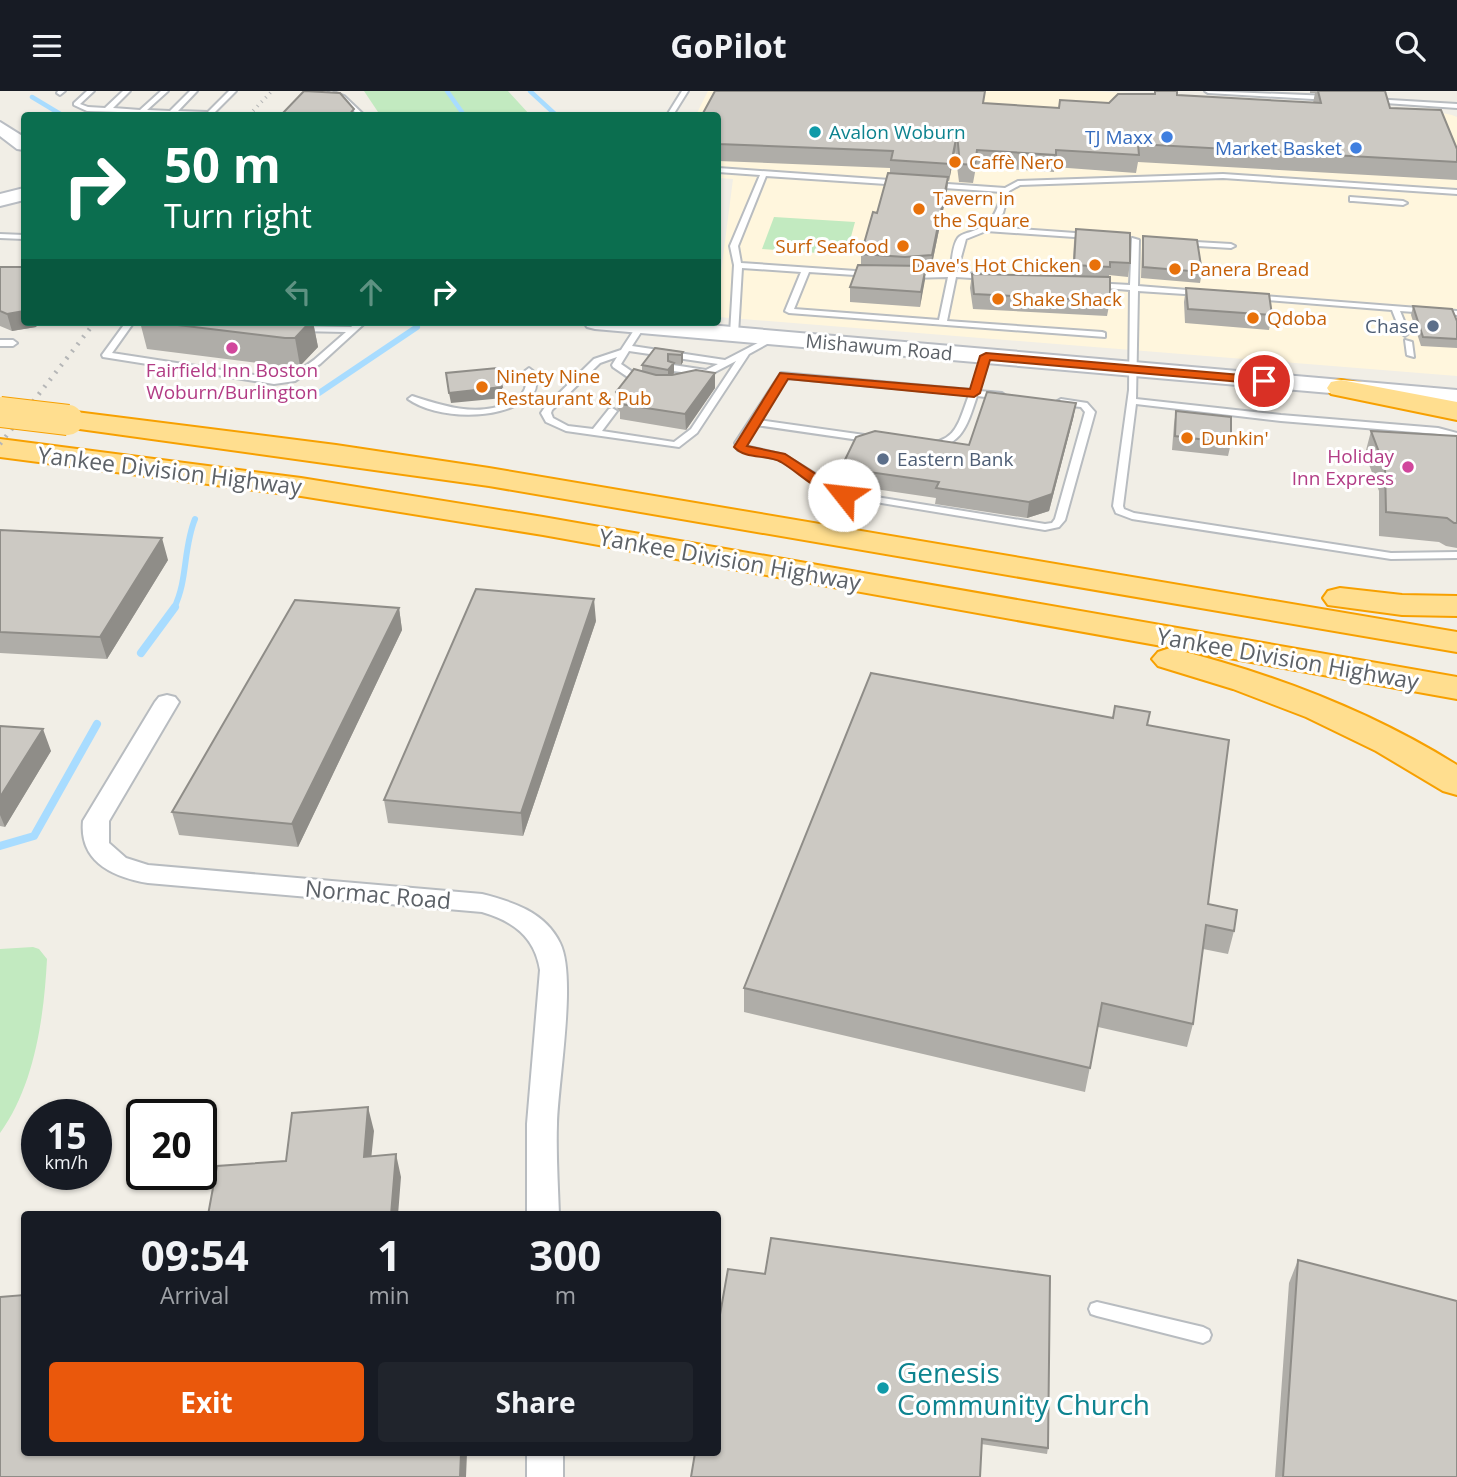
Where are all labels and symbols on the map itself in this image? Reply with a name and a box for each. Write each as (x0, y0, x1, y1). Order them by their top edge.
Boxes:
place label: Avalon Woburn (829, 119, 966, 145)
marker: Avalon Woburn (807, 124, 823, 140)
place label: TJ Maxx (1085, 124, 1153, 150)
marker: TJ Maxx (1159, 129, 1175, 145)
place label: Market Basket (1215, 135, 1342, 161)
marker: Market Basket (1348, 140, 1364, 156)
place label: Caffè Nero (969, 149, 1064, 175)
marker: Caffè Nero (947, 154, 963, 170)
place label: Tavern in the Square (933, 185, 1030, 233)
marker: Tavern in the Square (911, 201, 927, 217)
place label: Surf Seafood (775, 233, 889, 259)
marker: Surf Seafood (895, 238, 911, 254)
place label: Dave's Hot Chicken (911, 252, 1081, 278)
place label: Panera Bread (1189, 256, 1309, 282)
marker: Dave's Hot Chicken (1087, 257, 1103, 273)
marker: Panera Bread (1167, 261, 1183, 277)
place label: Shake Shack (1012, 286, 1122, 312)
marker: Shake Shack (990, 291, 1006, 307)
place label: Qdoba (1267, 305, 1327, 331)
marker: Qdoba (1245, 310, 1261, 326)
place label: Chase (1365, 313, 1419, 339)
marker: Chase (1425, 318, 1441, 334)
street label: Mishawum Road (804, 328, 954, 366)
marker: Fairfield Inn Boston Woburn/Burlington (224, 340, 240, 356)
pin (1234, 351, 1294, 411)
place label: Fairfield Inn Boston Woburn/Burlington (146, 357, 318, 405)
place label: Ninety Nine Restaurant & Pub (496, 363, 652, 411)
marker: Ninety Nine Restaurant & Pub (474, 379, 490, 395)
place label: Dunkin' (1201, 425, 1269, 451)
marker: Dunkin' (1179, 430, 1195, 446)
street label: Yankee Division Highway (36, 438, 304, 502)
place label: Holiday Inn Express (1292, 443, 1394, 491)
place label: Eastern Bank (897, 446, 1013, 472)
marker: Eastern Bank (875, 451, 891, 467)
position arrow (807, 458, 881, 532)
marker: Holiday Inn Express (1400, 459, 1416, 475)
street label: Yankee Division Highway (596, 520, 864, 598)
street label: Yankee Division Highway (1154, 619, 1422, 697)
street label: Normac Road (304, 872, 452, 916)
speed limit sign: 20 (126, 1099, 217, 1190)
place label: Genesis Community Church (897, 1353, 1150, 1423)
marker: Genesis Community Church (875, 1380, 891, 1396)

